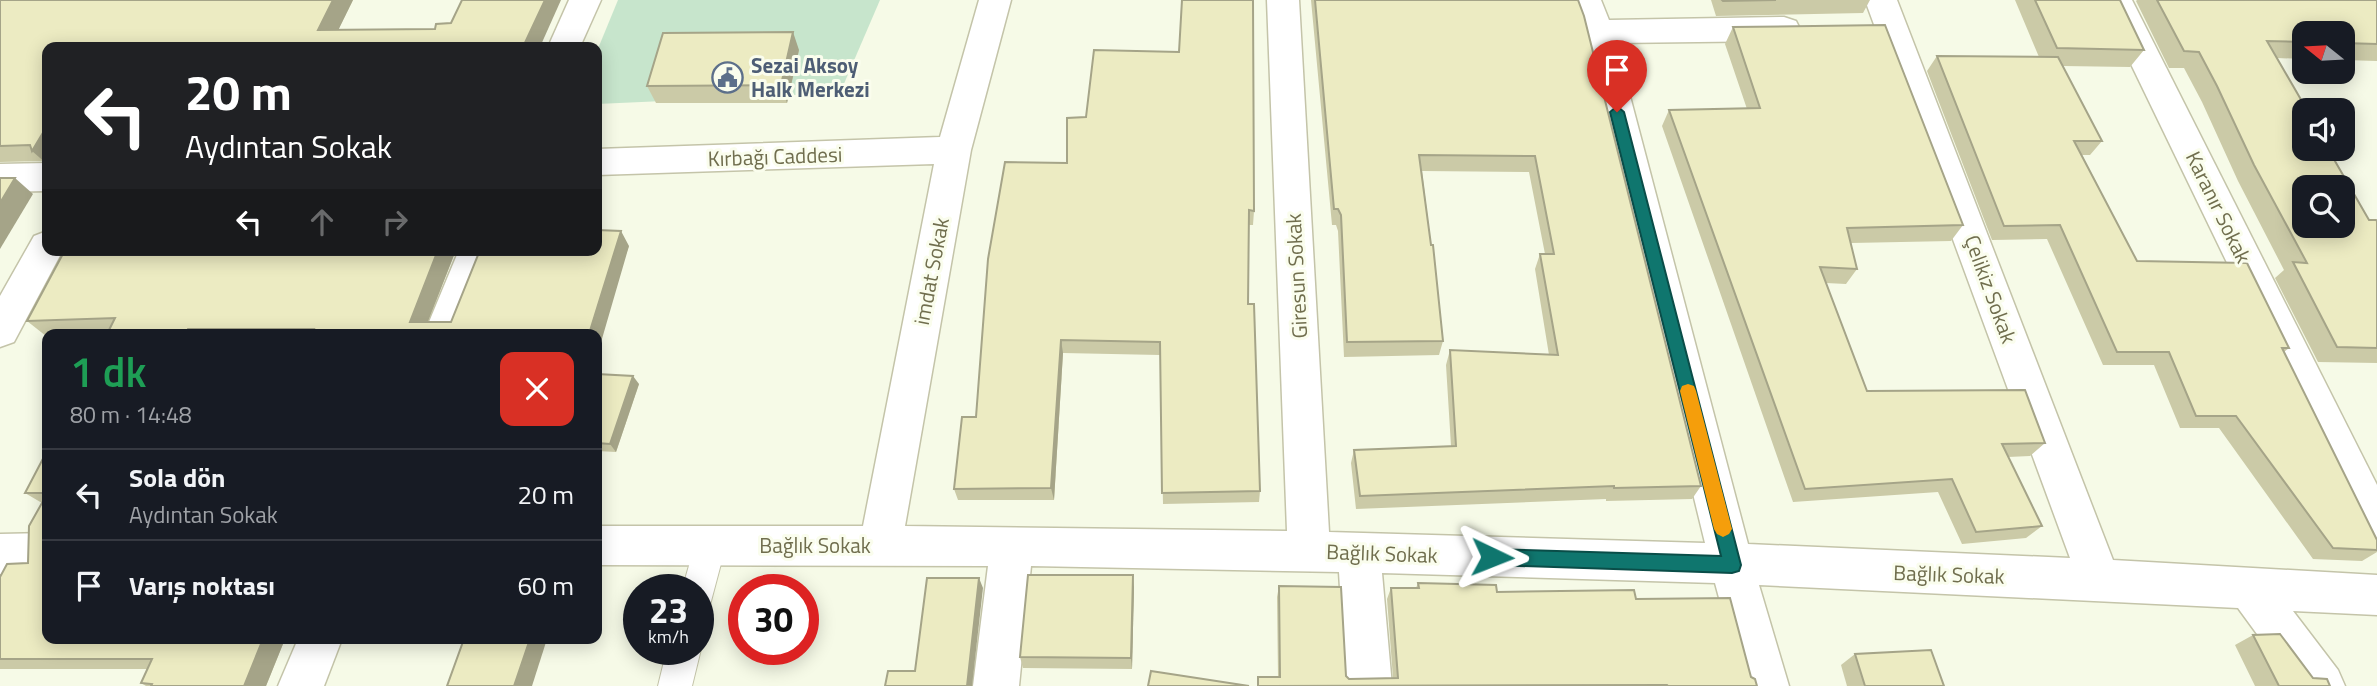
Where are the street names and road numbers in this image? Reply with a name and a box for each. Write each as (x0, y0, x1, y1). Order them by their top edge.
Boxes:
street label: Kırbağı Caddesi (707, 138, 843, 174)
street label: Karanır Sokak (2178, 146, 2260, 268)
street label: Giresun Sokak (1277, 213, 1315, 339)
street label: imdat Sokak (905, 215, 957, 327)
street label: Çelikiz Sokak (1957, 230, 2025, 348)
street label: Bağlık Sokak (759, 529, 871, 561)
street label: Bağlık Sokak (1326, 535, 1438, 571)
street label: Bağlık Sokak (1893, 556, 2005, 592)

